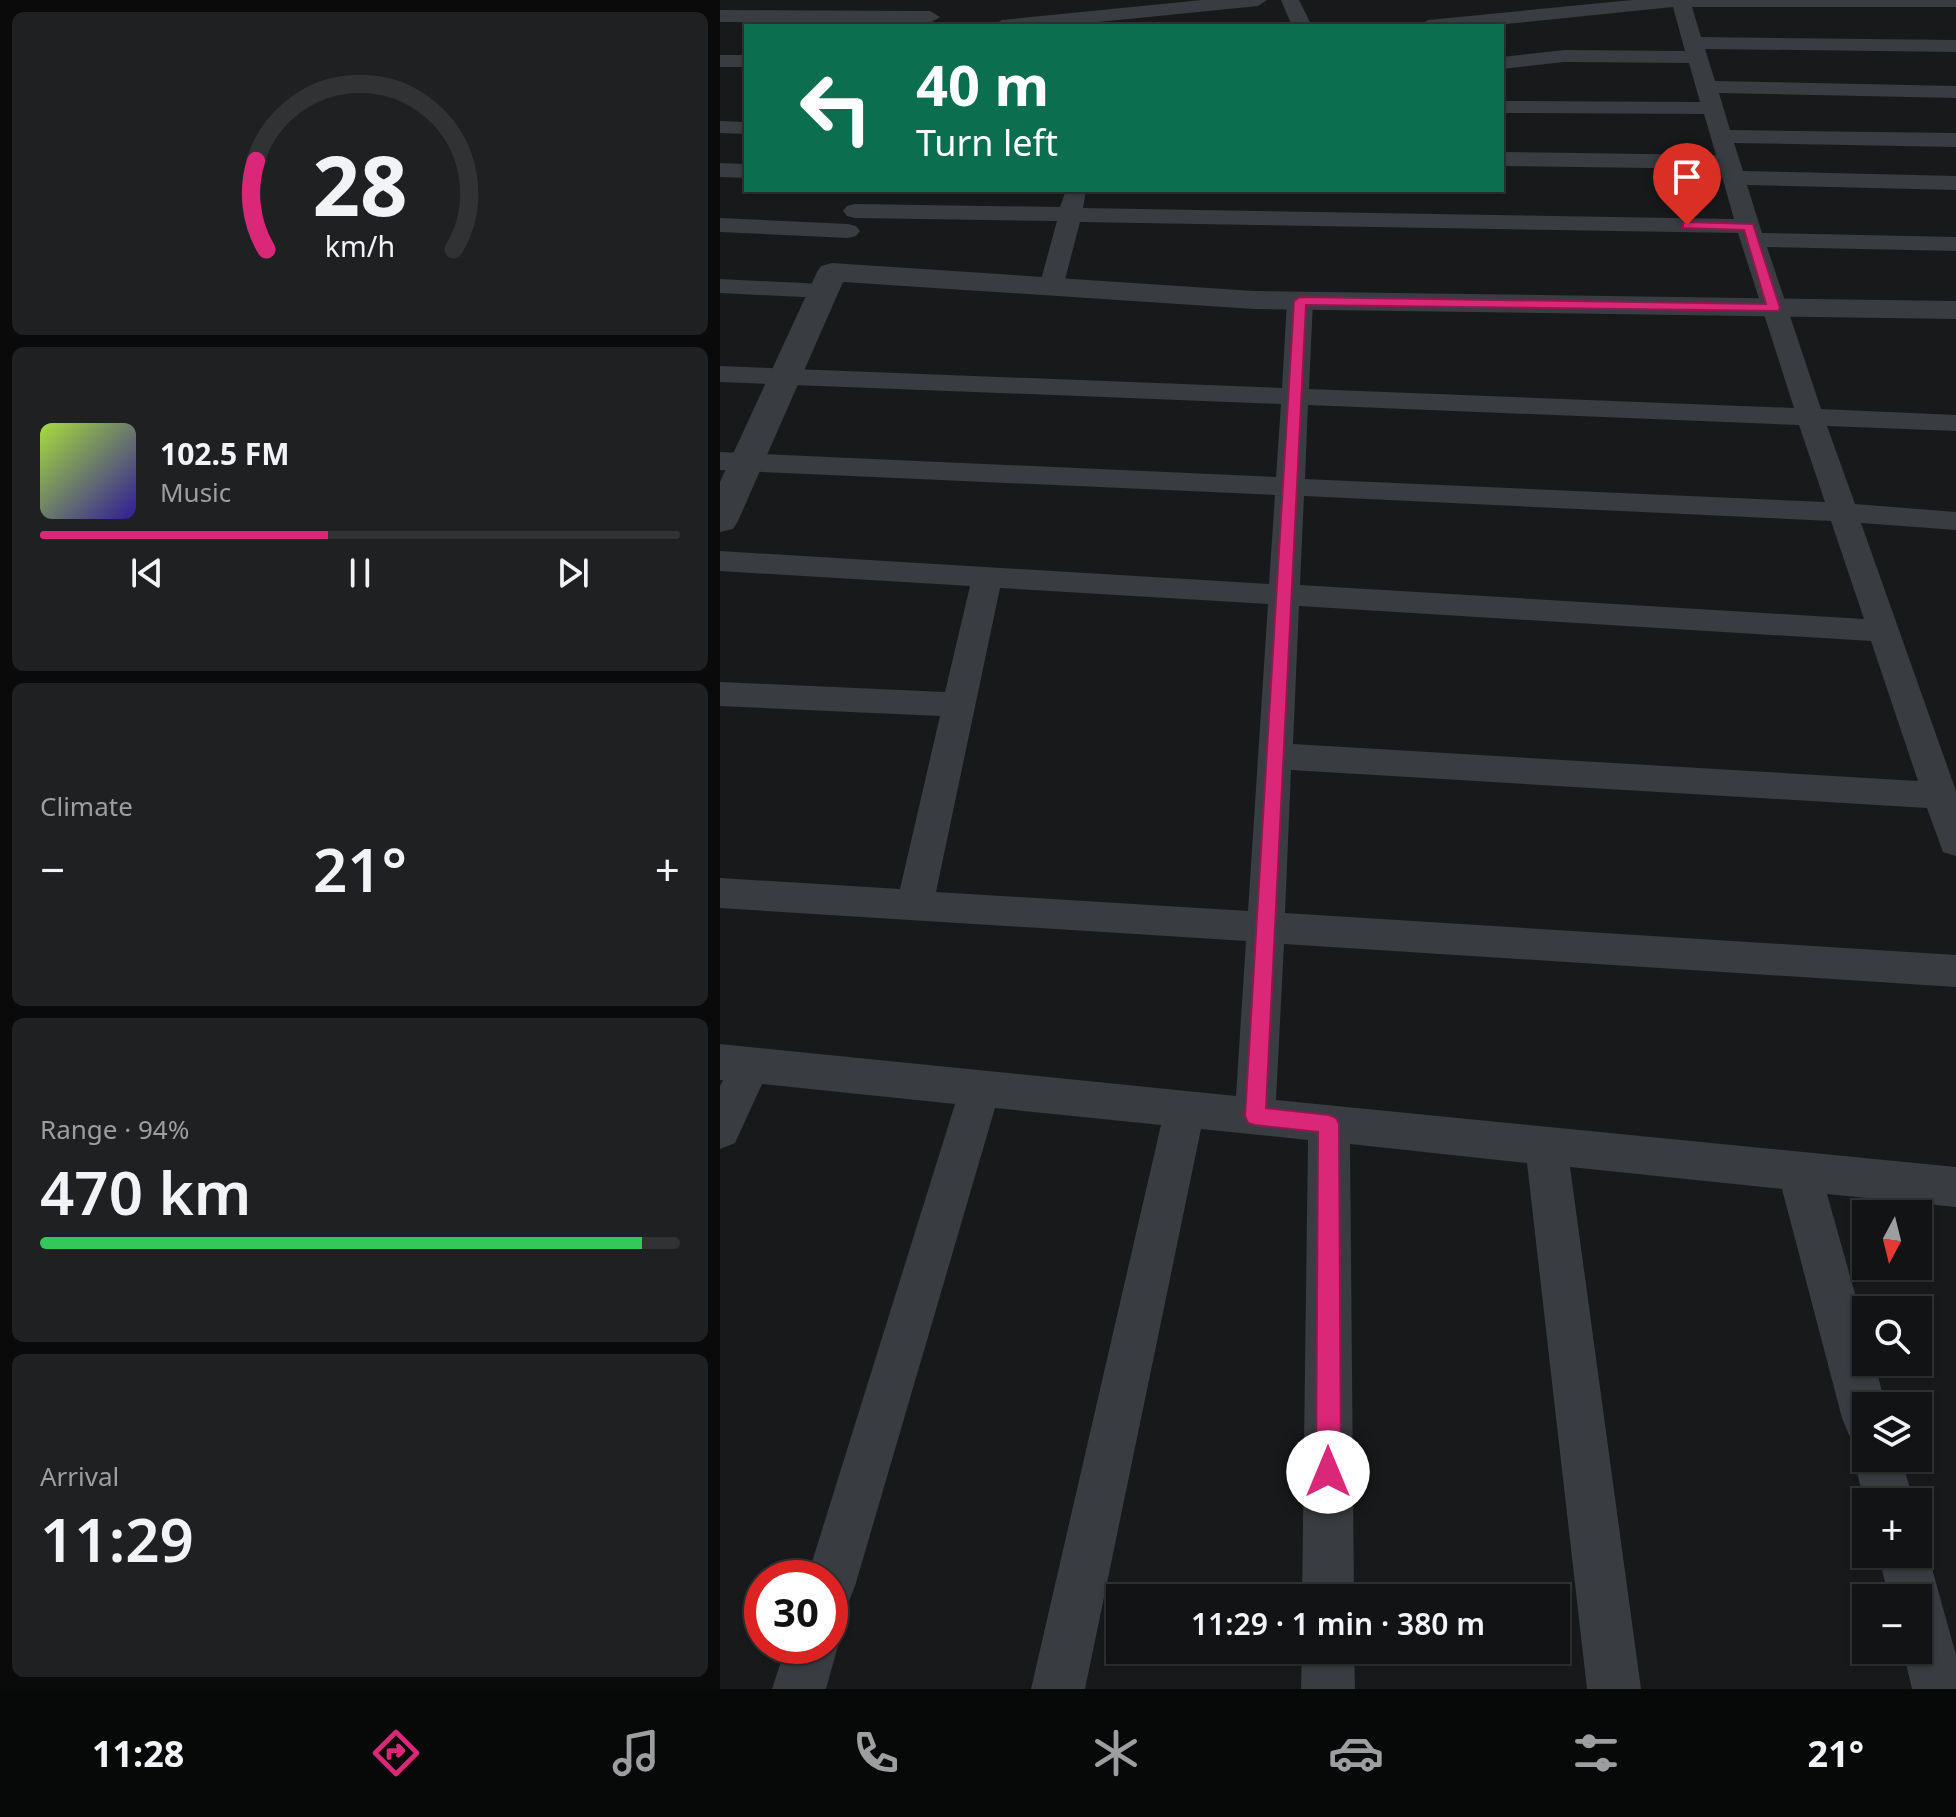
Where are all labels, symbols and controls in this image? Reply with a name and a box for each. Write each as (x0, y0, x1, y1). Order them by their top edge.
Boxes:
text: 40 m (916, 46, 1049, 122)
icon: left (784, 56, 888, 160)
text: Turn left (916, 118, 1058, 167)
text: 28 (312, 126, 408, 239)
pin (1653, 143, 1721, 225)
icon: arrive (1665, 155, 1709, 199)
text: km/h (325, 226, 395, 265)
text: 102.5 FM (160, 433, 290, 474)
text: Music (160, 474, 231, 510)
icon: previous (125, 551, 169, 595)
icon: pause (338, 551, 382, 595)
icon: next (551, 551, 595, 595)
text: Climate (40, 788, 133, 824)
text: 21° (313, 828, 407, 910)
text: − (40, 839, 65, 899)
text: + (655, 839, 680, 899)
text: Range · 94% (40, 1111, 189, 1147)
text: 470 km (40, 1151, 251, 1233)
north arrow (1852, 1200, 1932, 1280)
map controls (1852, 1200, 1932, 1664)
button: search (1852, 1296, 1932, 1376)
button: layers (1852, 1392, 1932, 1472)
position arrow (1286, 1430, 1370, 1514)
text: Arrival (40, 1458, 119, 1494)
button: + (1852, 1488, 1932, 1568)
text: 11:29 (40, 1498, 194, 1580)
speed limit sign: 30 (744, 1560, 848, 1664)
button: − (1852, 1584, 1932, 1664)
text: 11:29 · 1 min · 380 m (1191, 1603, 1485, 1644)
icon: directions (368, 1725, 424, 1781)
icon: music (608, 1725, 664, 1781)
icon: phone (848, 1725, 904, 1781)
icon: climate (1088, 1725, 1144, 1781)
icon: car (1328, 1725, 1384, 1781)
icon: filters (1568, 1725, 1624, 1781)
text: 11:28 (92, 1729, 184, 1778)
text: 21° (1808, 1729, 1864, 1778)

